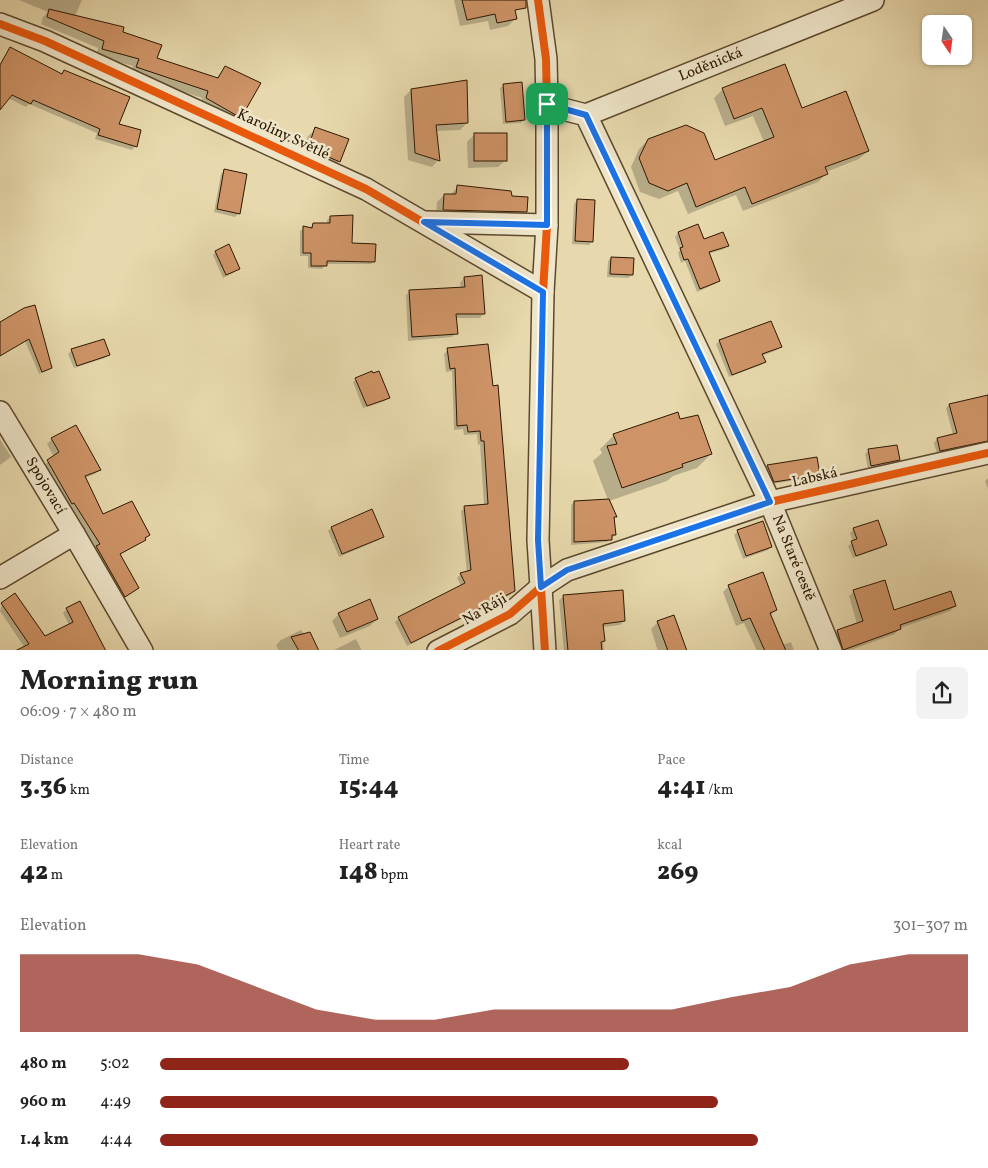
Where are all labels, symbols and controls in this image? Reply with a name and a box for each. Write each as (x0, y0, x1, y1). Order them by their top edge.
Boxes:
north arrow (922, 15, 972, 65)
map controls (922, 15, 972, 65)
street label: Loděnická (676, 43, 746, 87)
pin (526, 83, 568, 125)
icon: arrive (533, 90, 561, 118)
street label: Karoliny Světlé (233, 104, 333, 166)
street label: Spojovací (20, 453, 71, 519)
street label: Labská (790, 463, 840, 493)
street label: Na Staré cestě (766, 512, 820, 604)
street label: Na Ráji (459, 589, 511, 631)
text: Morning run (20, 662, 198, 701)
button: share (916, 667, 968, 719)
text: 06:09 · 7 × 480 m (20, 701, 137, 723)
text: Distance (20, 751, 74, 770)
text: Time (339, 751, 369, 770)
text: Pace (657, 751, 685, 770)
text: 3.36 (20, 770, 67, 805)
text: 15:44 (339, 770, 399, 805)
text: 4:41 (657, 770, 705, 805)
text: km (67, 781, 90, 800)
text: /km (705, 781, 733, 800)
text: Elevation (20, 836, 78, 855)
text: Heart rate (339, 836, 400, 855)
text: kcal (657, 836, 682, 855)
text: 42 (20, 855, 48, 890)
text: 148 (339, 855, 378, 890)
text: 269 (657, 855, 698, 890)
text: m (48, 866, 63, 885)
text: bpm (378, 866, 409, 885)
text: Elevation (20, 915, 87, 937)
text: 301–307 m (893, 915, 968, 937)
text: 480 m (20, 1053, 67, 1075)
text: 5:02 (100, 1053, 130, 1075)
text: 960 m (20, 1091, 66, 1113)
text: 4:49 (100, 1091, 131, 1113)
text: 1.4 km (20, 1129, 69, 1151)
text: 4:44 (100, 1129, 132, 1151)

